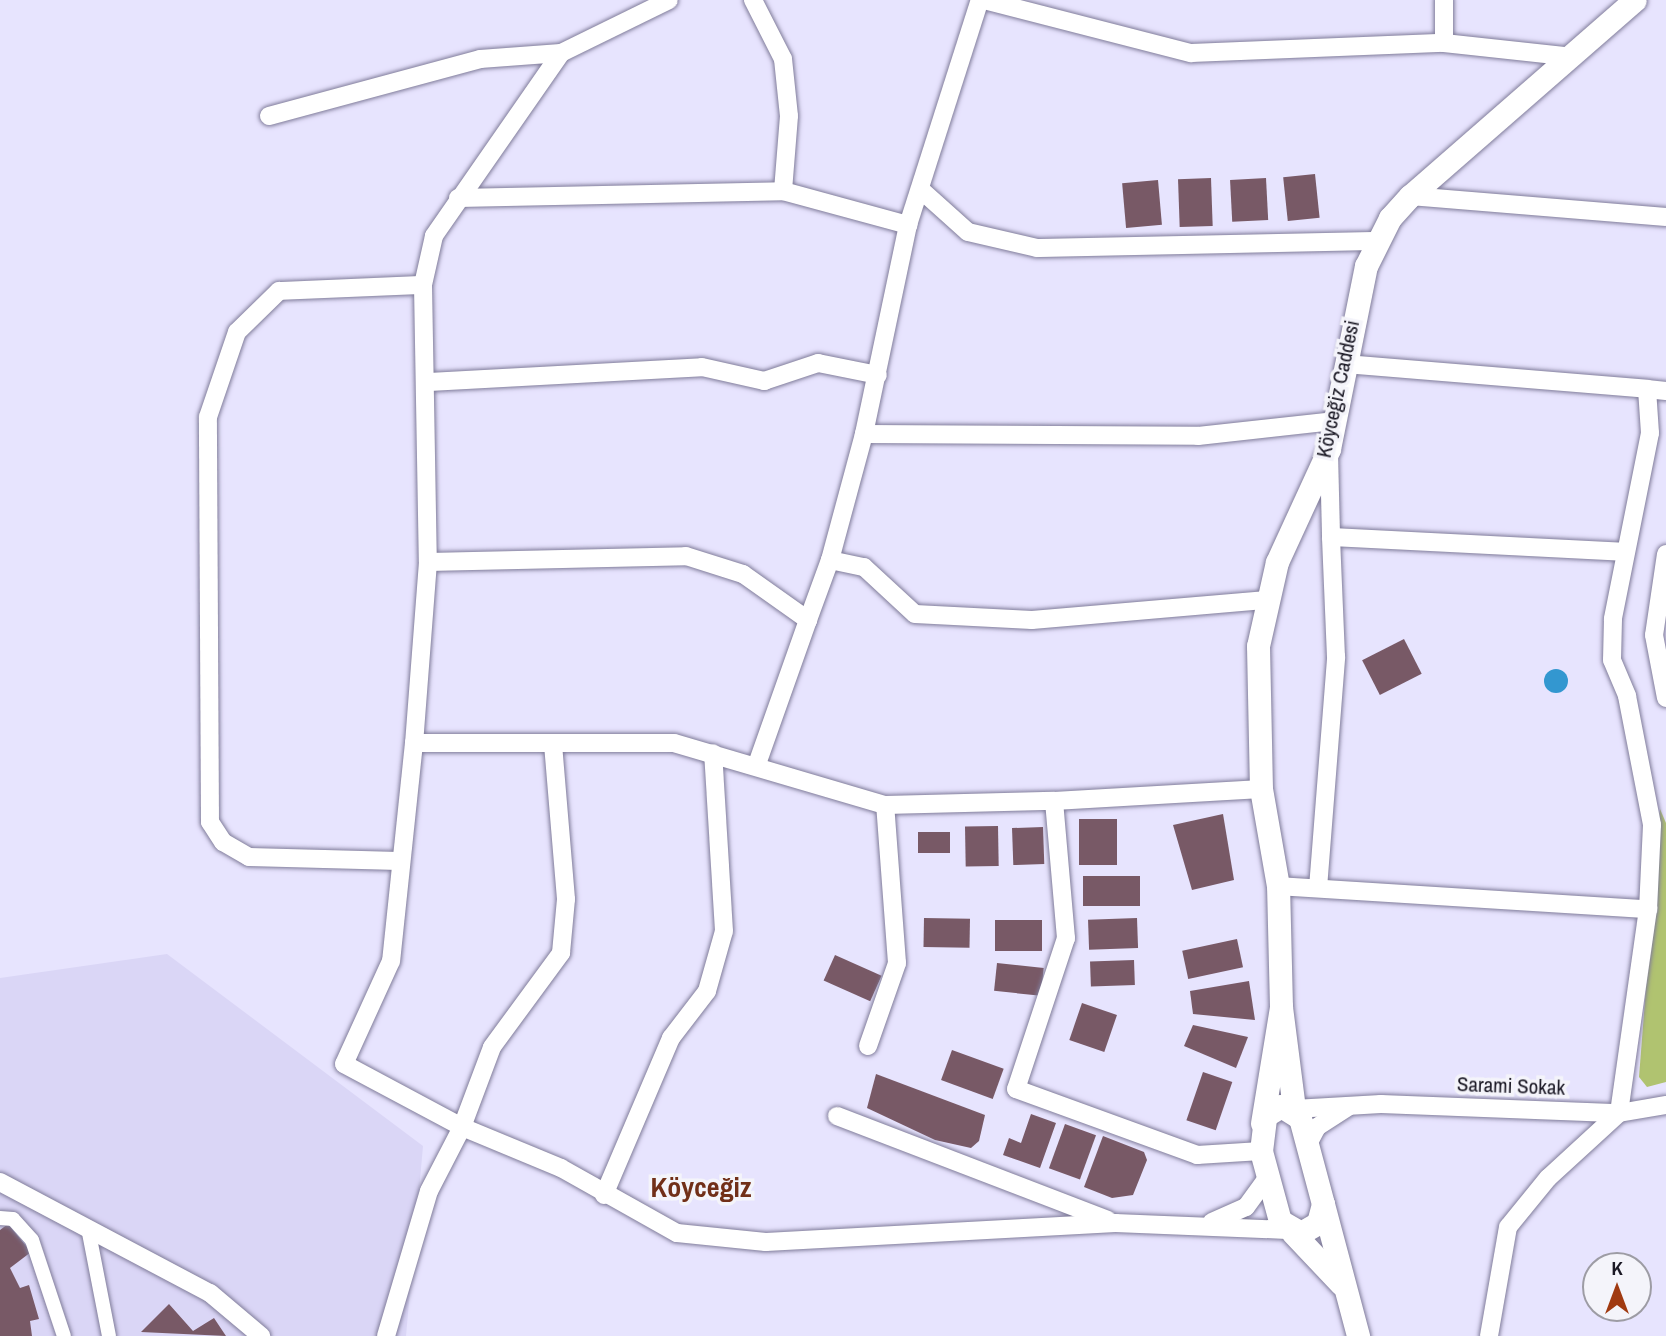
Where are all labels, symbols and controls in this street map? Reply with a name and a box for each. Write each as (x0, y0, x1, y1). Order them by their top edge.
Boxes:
street label: Köyceğiz Caddesi (1311, 318, 1365, 460)
street label: Sarami Sokak (1457, 1072, 1565, 1100)
district label: Köyceğiz (651, 1170, 751, 1204)
north arrow (1582, 1252, 1652, 1322)
text: K (1611, 1255, 1623, 1281)

